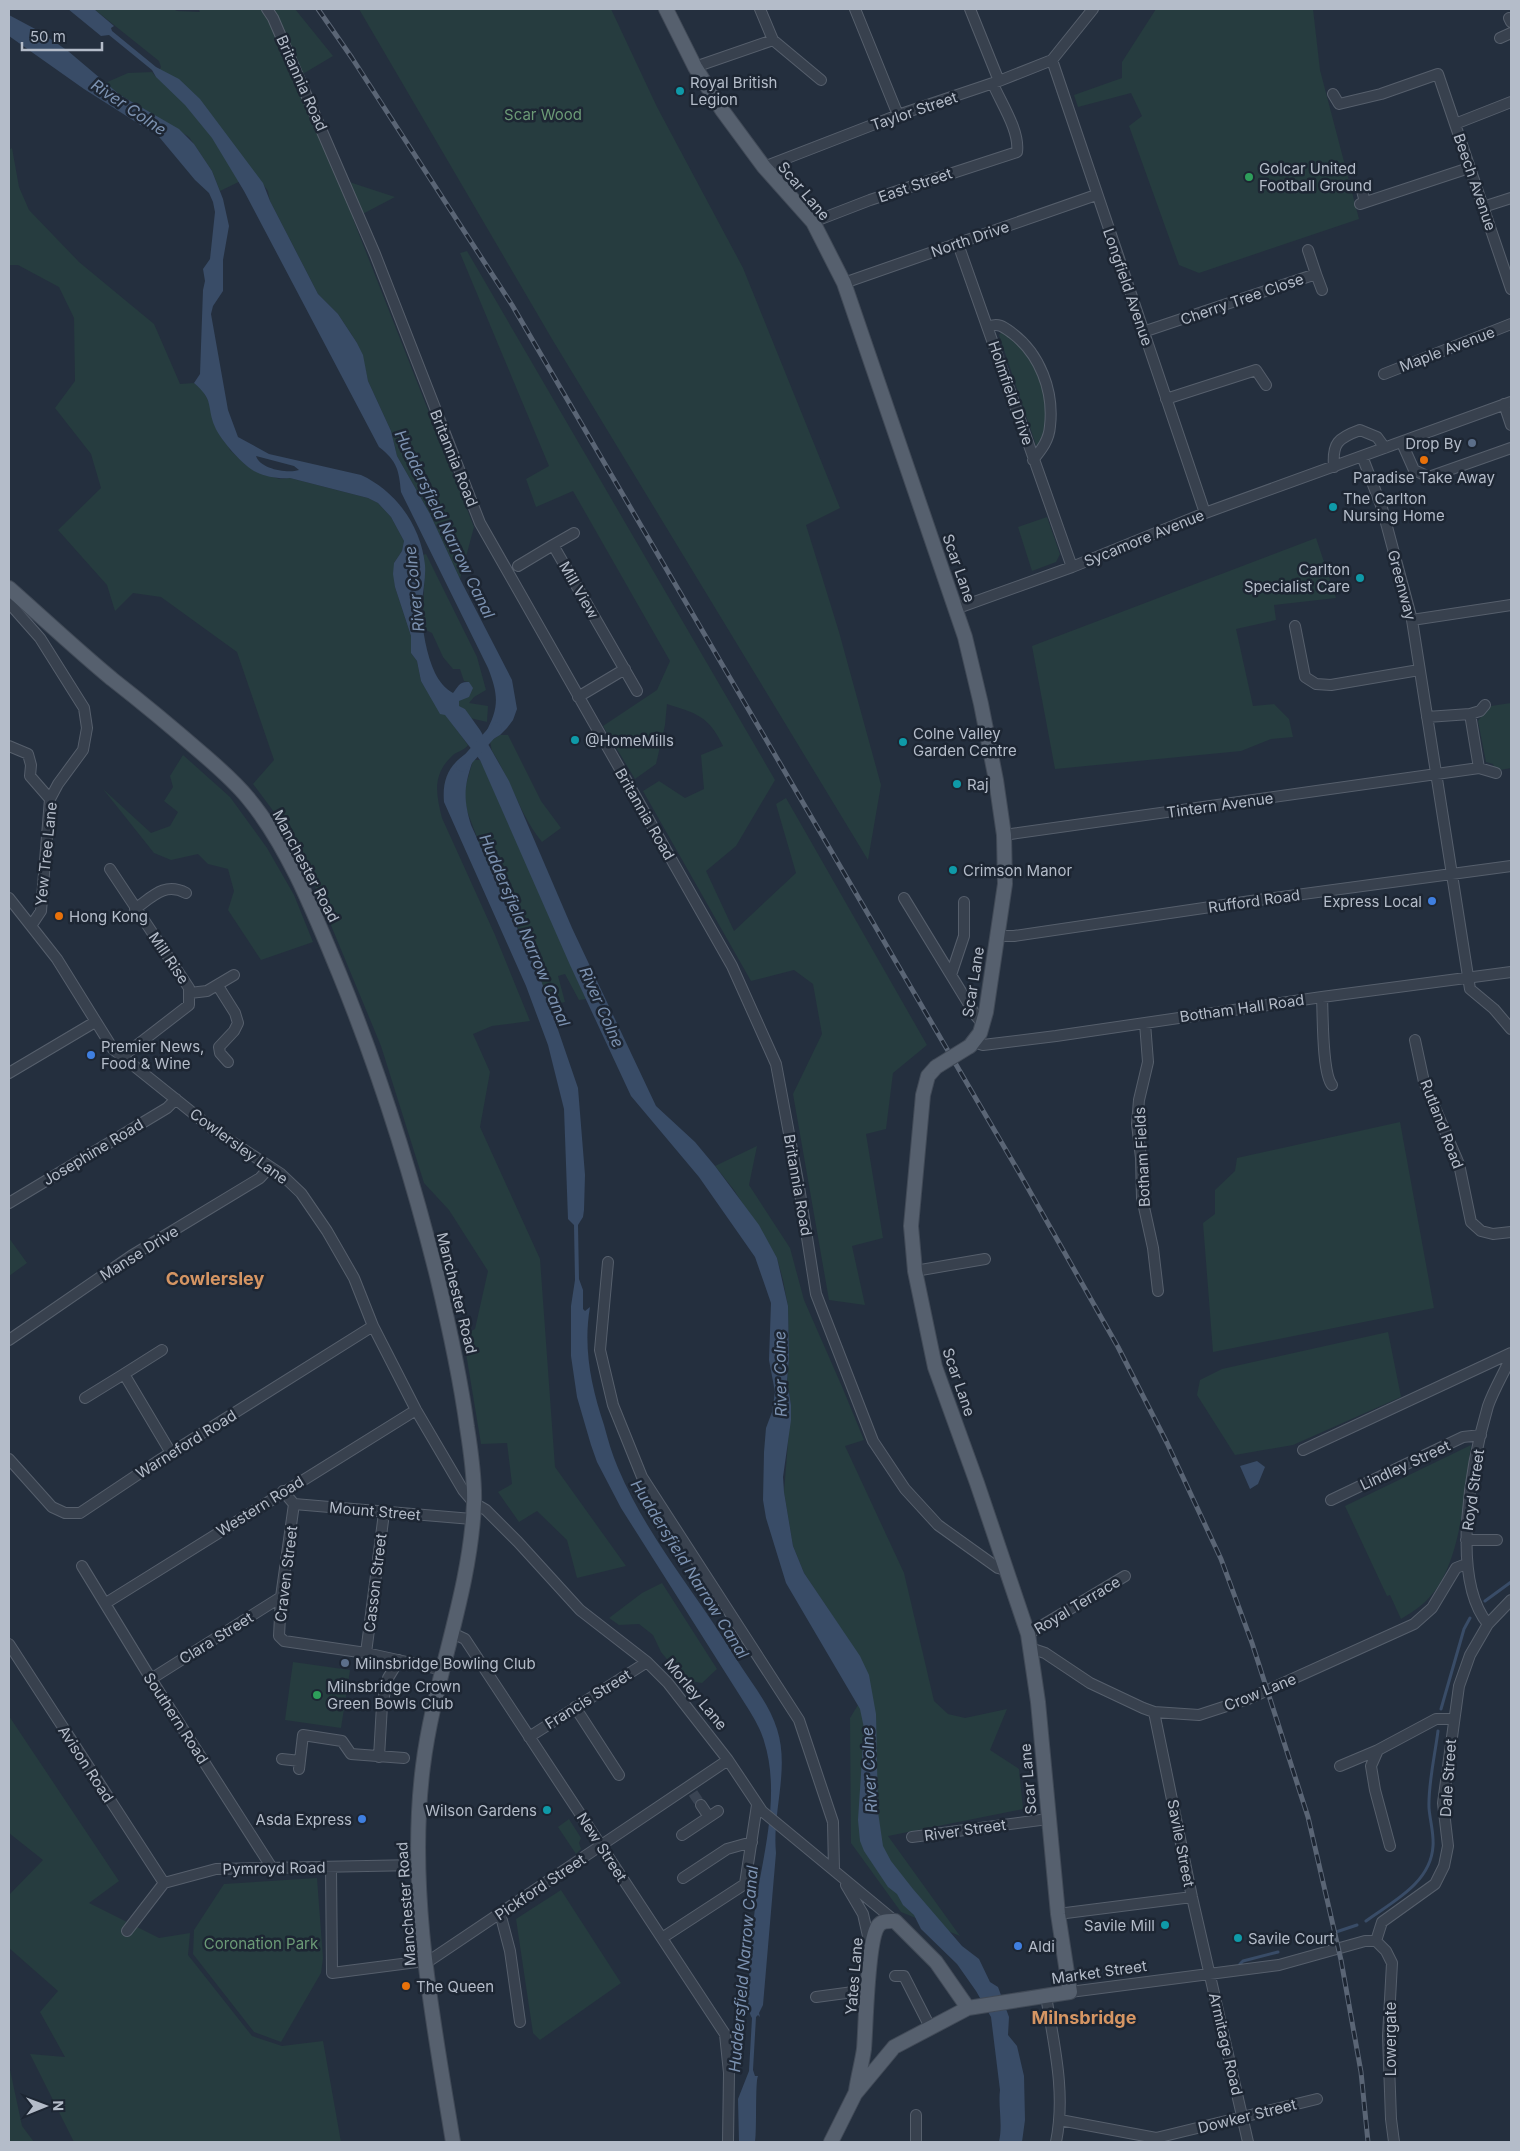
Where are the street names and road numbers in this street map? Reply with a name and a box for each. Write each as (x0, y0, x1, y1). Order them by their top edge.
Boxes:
street label: Britannia Road (272, 32, 332, 134)
street label: Taylor Street (868, 87, 960, 135)
street label: Beech Avenue (1449, 131, 1501, 233)
street label: Scar Lane (774, 158, 834, 224)
street label: East Street (876, 163, 954, 206)
street label: North Drive (928, 217, 1012, 261)
street label: Longfield Avenue (1099, 226, 1157, 348)
street label: Cherry Tree Close (1178, 269, 1306, 329)
street label: Maple Avenue (1397, 322, 1497, 376)
street label: Holmfield Drive (984, 338, 1038, 448)
street label: Britannia Road (426, 407, 482, 509)
street label: Sycamore Avenue (1081, 505, 1207, 571)
street label: Scar Lane (938, 531, 980, 605)
street label: Greenway (1384, 548, 1421, 623)
street label: Mill View (555, 558, 603, 622)
street label: Britannia Road (611, 765, 679, 863)
street label: Tintern Avenue (1166, 788, 1274, 822)
street label: Yew Tree Lane (31, 801, 61, 907)
street label: Manchester Road (268, 807, 344, 925)
street label: Rufford Road (1207, 885, 1301, 917)
street label: Mill Rise (145, 928, 193, 988)
street label: Scar Lane (958, 945, 988, 1019)
street label: Botham Hall Road (1178, 990, 1306, 1026)
street label: Rutland Road (1416, 1077, 1468, 1171)
street label: Cowlersley Lane (186, 1104, 292, 1188)
street label: Botham Fields (1130, 1106, 1154, 1208)
street label: Josephine Road (39, 1115, 147, 1189)
street label: Britannia Road (780, 1133, 816, 1237)
street label: Manse Drive (96, 1221, 182, 1285)
street label: Manchester Road (433, 1230, 481, 1356)
street label: Scar Lane (938, 1345, 980, 1419)
street label: Warneford Road (132, 1405, 240, 1483)
street label: Lindley Street (1357, 1436, 1453, 1494)
street label: Royd Street (1458, 1448, 1488, 1532)
street label: Western Road (213, 1472, 307, 1540)
street label: Mount Street (328, 1498, 422, 1524)
street label: Craven Street (271, 1525, 301, 1623)
street label: Casson Street (360, 1532, 391, 1634)
street label: Royal Terrace (1030, 1572, 1124, 1638)
street label: Clara Street (176, 1608, 257, 1668)
street label: Morley Lane (661, 1654, 731, 1734)
street label: Francis Street (541, 1665, 635, 1733)
street label: Southern Road (139, 1669, 213, 1767)
street label: Crow Lane (1221, 1669, 1299, 1715)
street label: Avison Road (54, 1722, 118, 1806)
street label: Dale Street (1436, 1738, 1460, 1818)
street label: Scar Lane (1015, 1743, 1041, 1815)
street label: Savile Street (1163, 1798, 1199, 1888)
street label: New Street (573, 1809, 631, 1885)
street label: River Street (923, 1815, 1007, 1845)
street label: Manchester Road (392, 1841, 420, 1967)
street label: Pickford Street (491, 1850, 589, 1924)
street label: Pymroyd Road (222, 1858, 326, 1878)
street label: Yates Lane (841, 1936, 867, 2016)
street label: Market Street (1050, 1956, 1148, 1988)
street label: Armitage Road (1205, 1991, 1247, 2097)
street label: Lowergate (1381, 2002, 1400, 2076)
street label: Dowker Street (1196, 2095, 1298, 2137)

